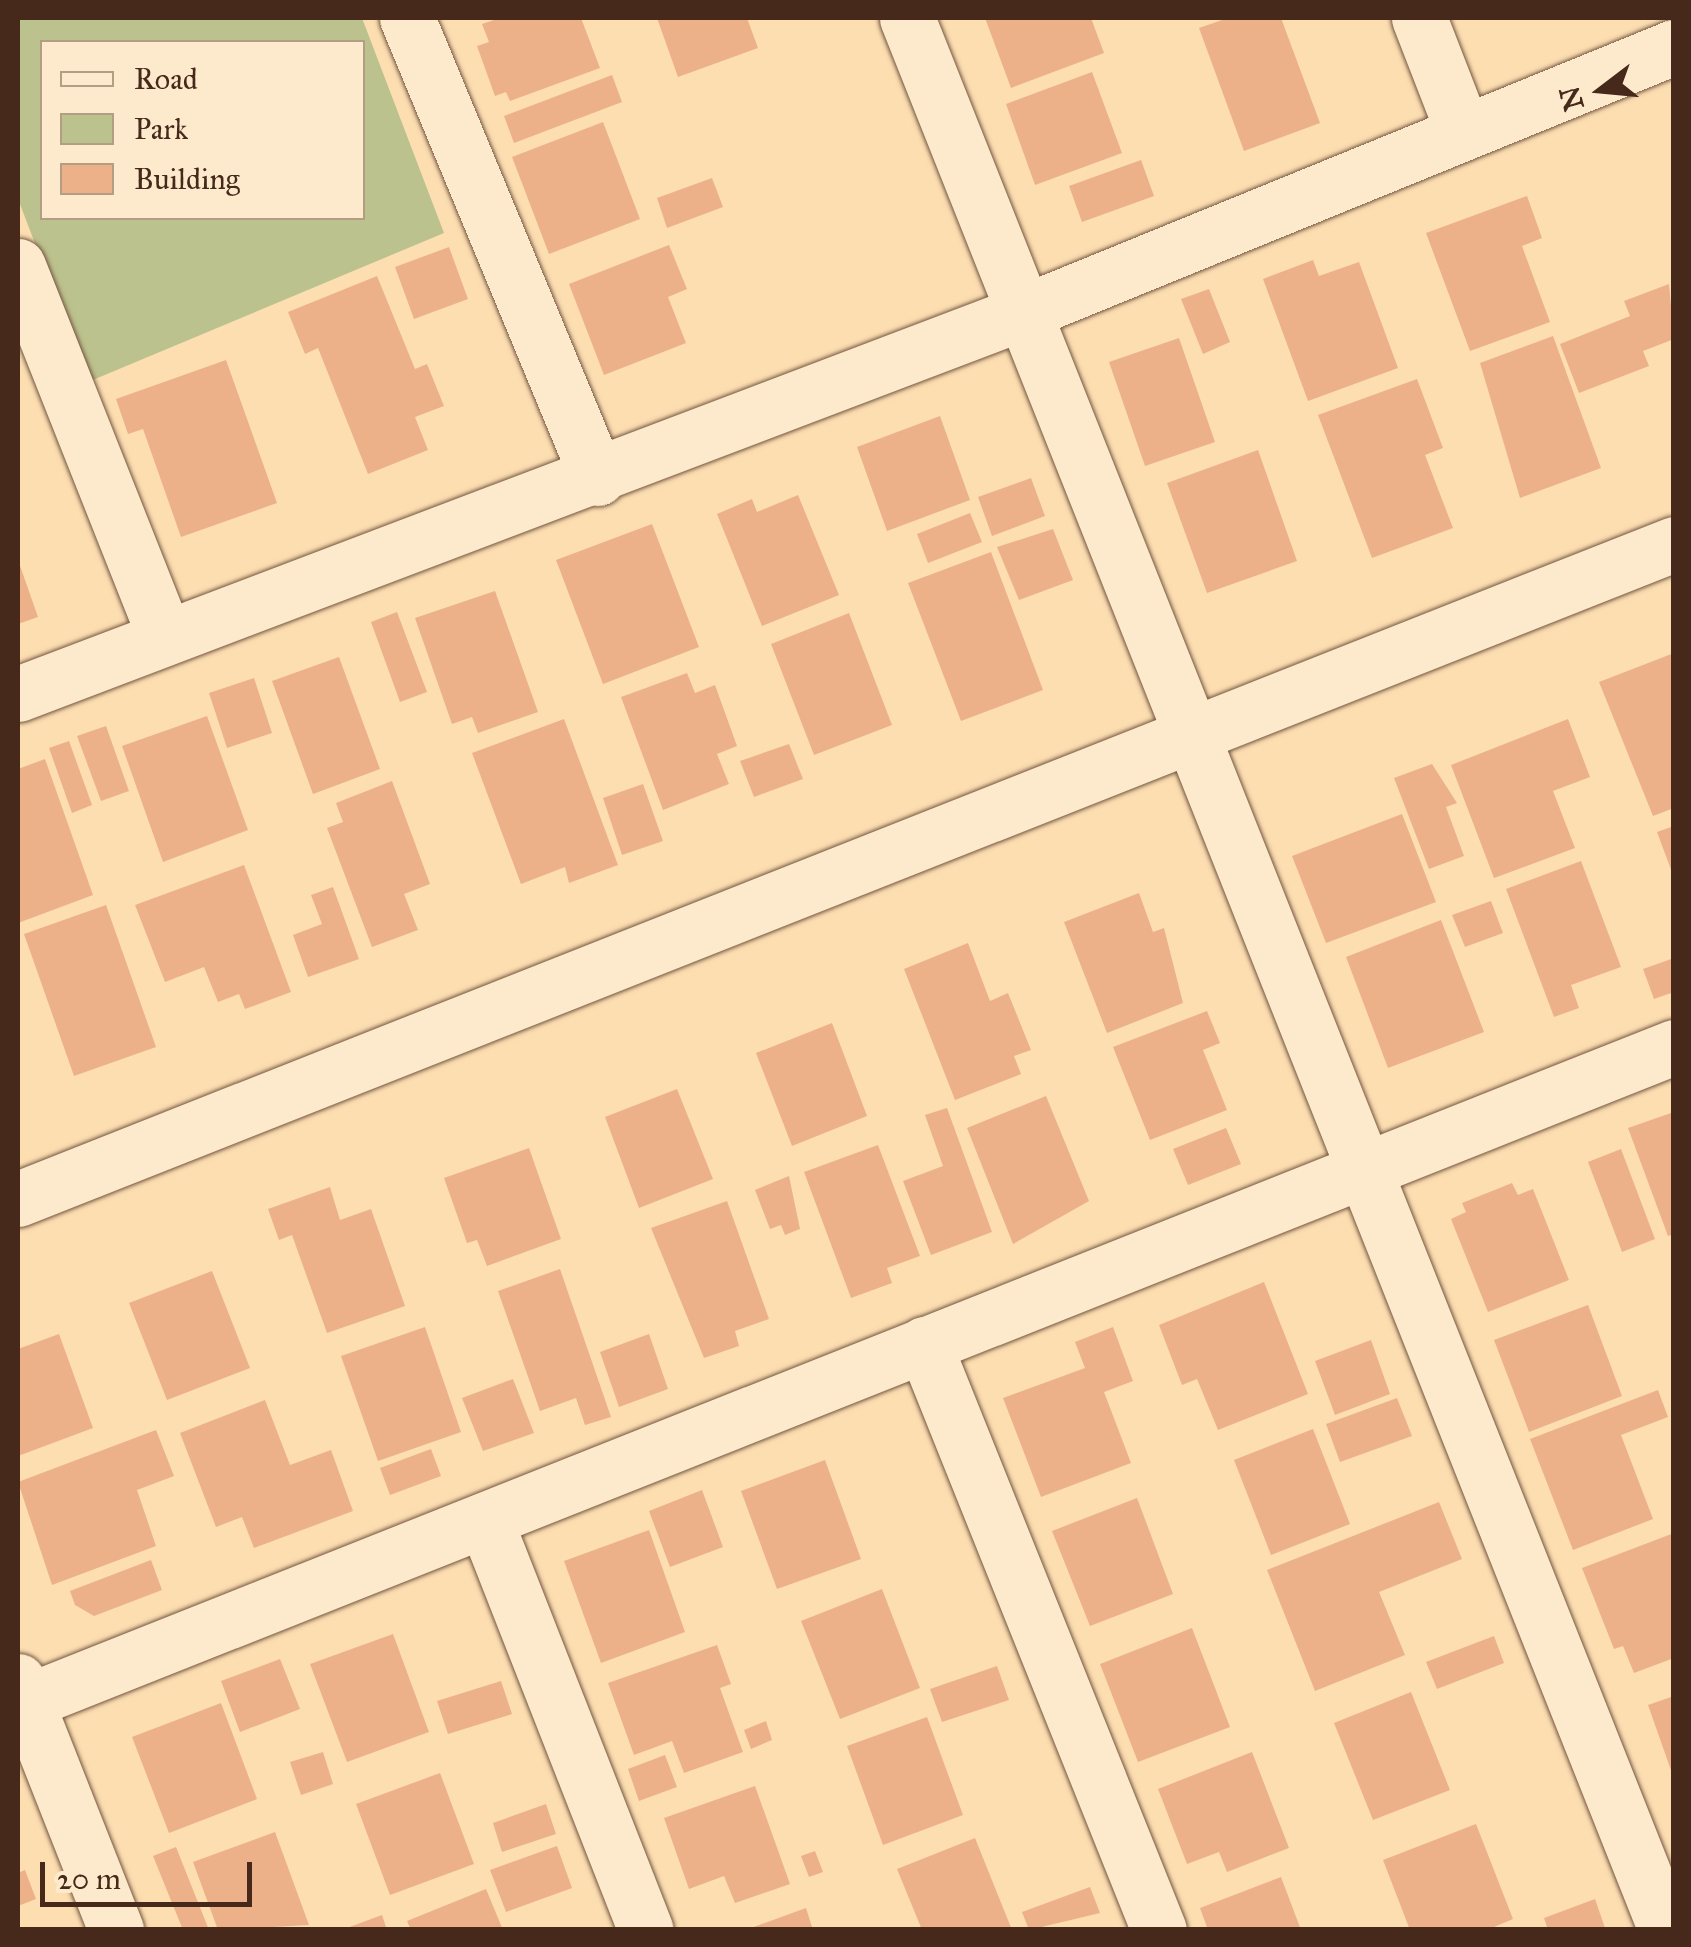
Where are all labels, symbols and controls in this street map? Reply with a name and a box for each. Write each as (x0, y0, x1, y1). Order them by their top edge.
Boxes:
legend (40, 40, 365, 220)
north arrow (1551, 40, 1651, 140)
text: Road (134, 61, 198, 97)
text: N (1552, 82, 1592, 115)
text: Park (134, 111, 188, 147)
text: Building (134, 161, 240, 197)
scale bar (45, 1842, 258, 1904)
text: 20 m (57, 1861, 121, 1897)

